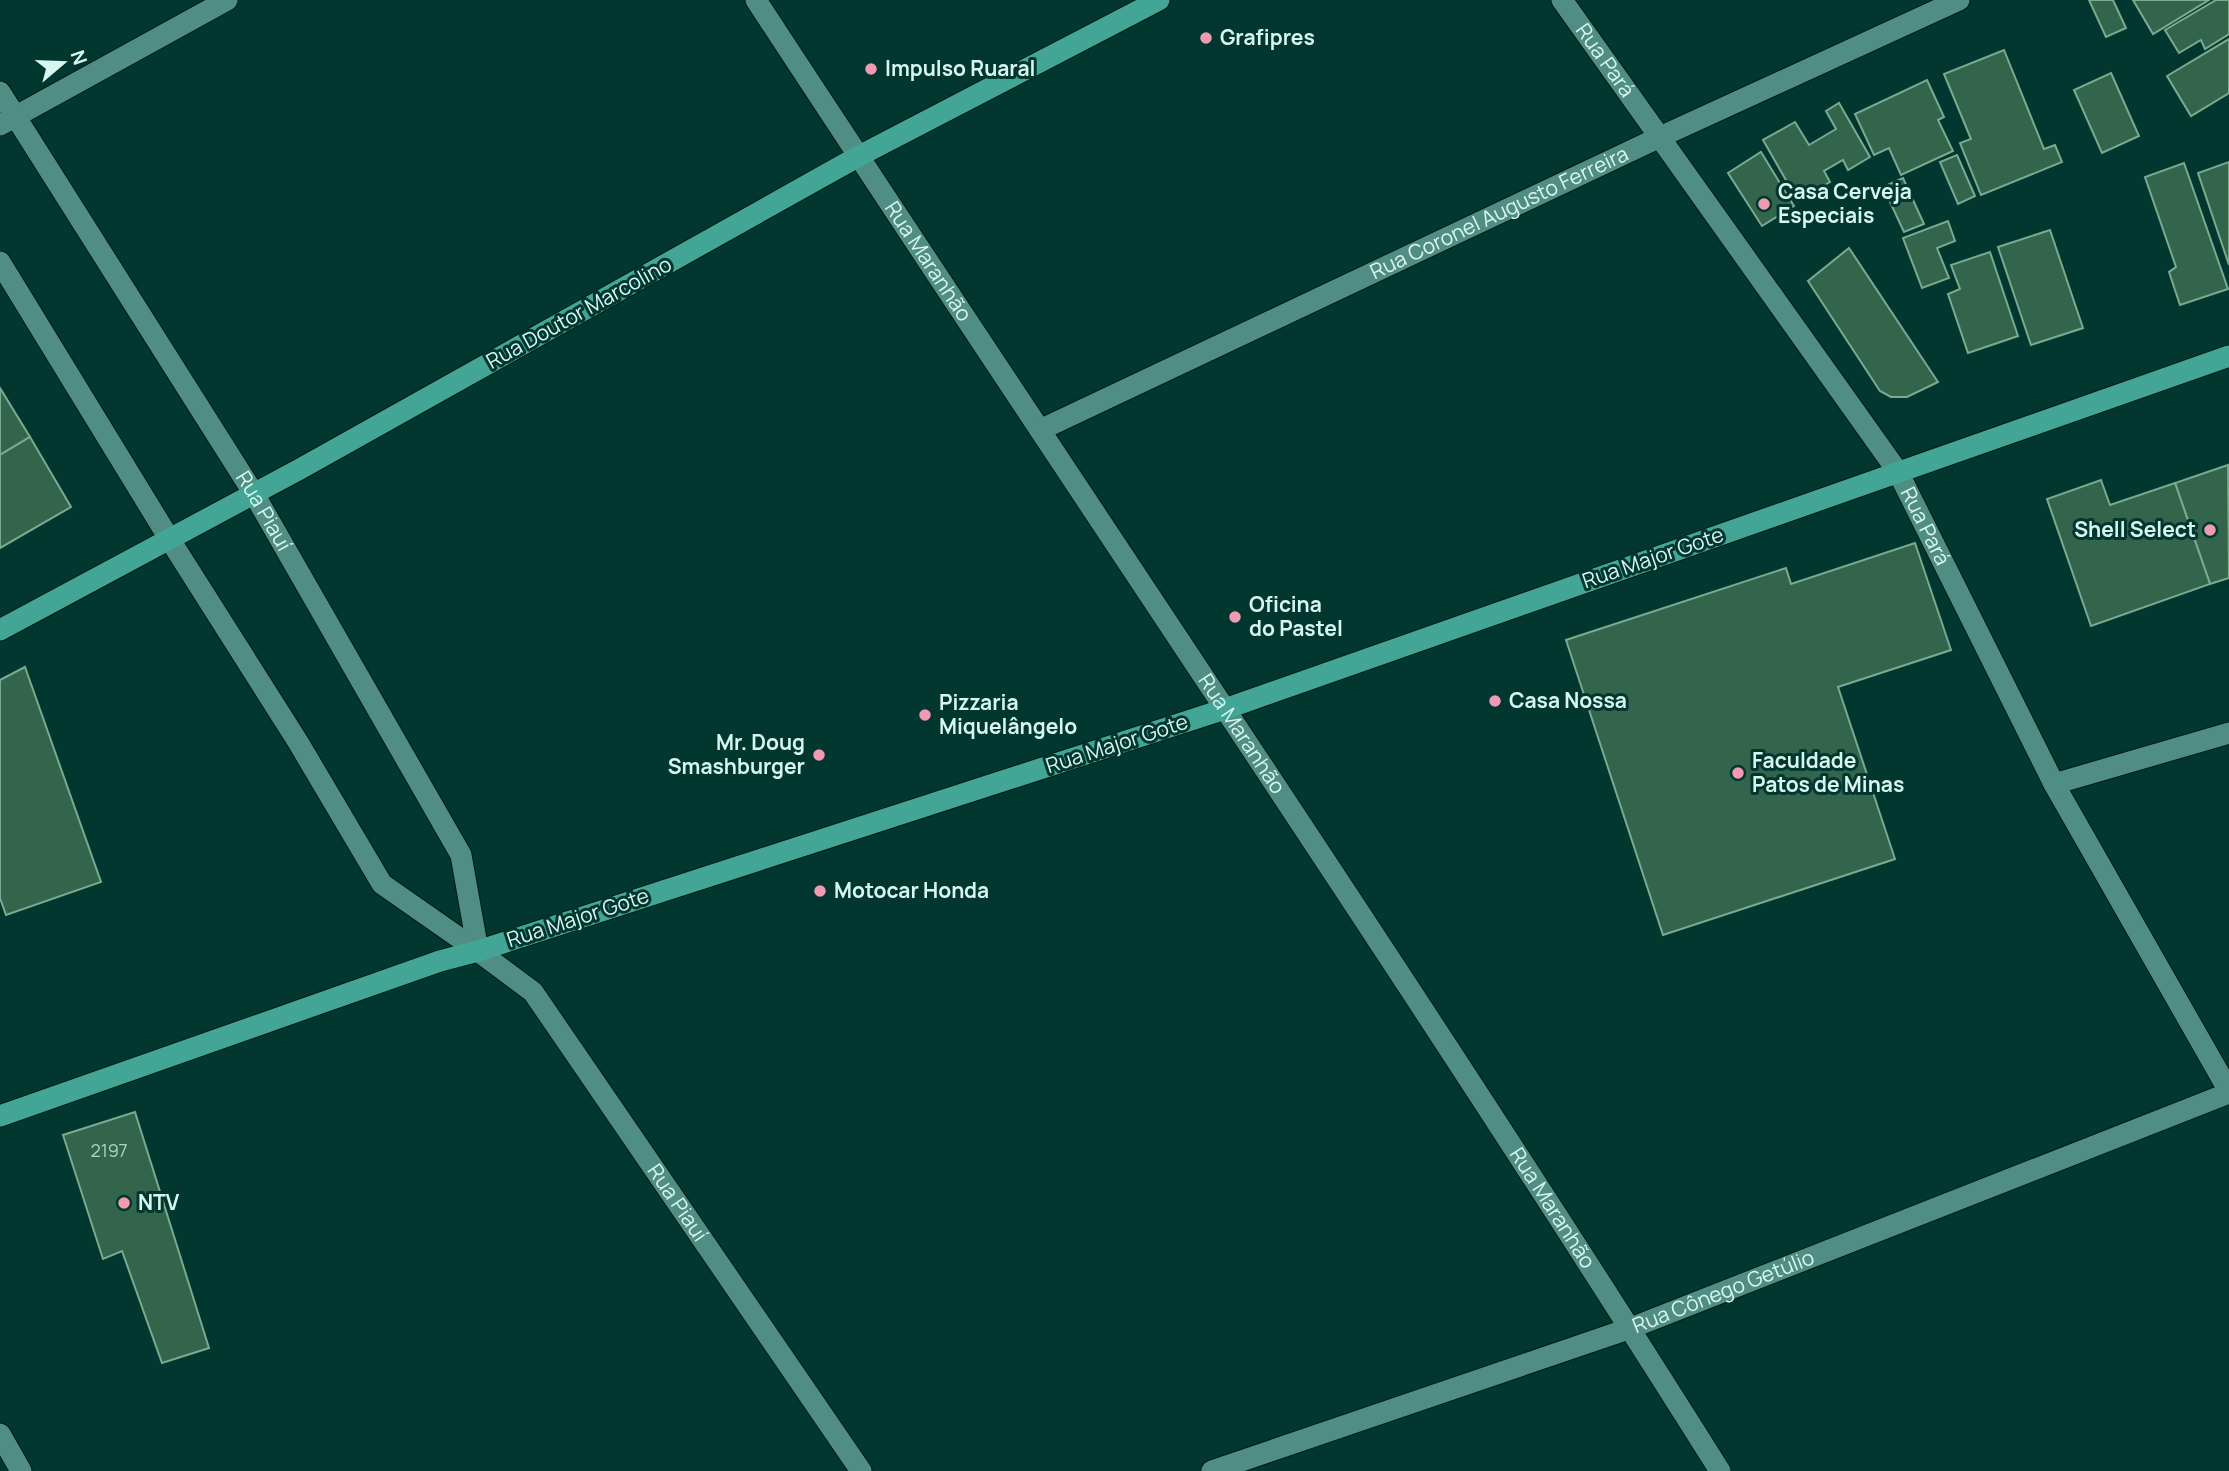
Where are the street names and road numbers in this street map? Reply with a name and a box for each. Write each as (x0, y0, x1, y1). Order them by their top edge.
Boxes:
street label: Rua Pará (1570, 17, 1642, 102)
street label: Rua Coronel Augusto Ferreira (1365, 139, 1633, 285)
street label: Rua Maranhão (879, 195, 979, 327)
street label: Rua Doutor Marcolino (481, 250, 676, 375)
street label: Rua Piauí (230, 465, 299, 556)
street label: Rua Pará (1895, 482, 1957, 570)
street label: Rua Major Gote (1578, 520, 1727, 594)
street label: Rua Maranhão (1192, 668, 1292, 799)
street label: Rua Major Gote (1042, 707, 1191, 779)
street label: Rua Major Gote (503, 881, 652, 953)
street label: Rua Maranhão (1504, 1142, 1603, 1274)
street label: Rua Piauí (642, 1158, 715, 1247)
street label: Rua Cônego Getúlio (1628, 1242, 1818, 1339)

